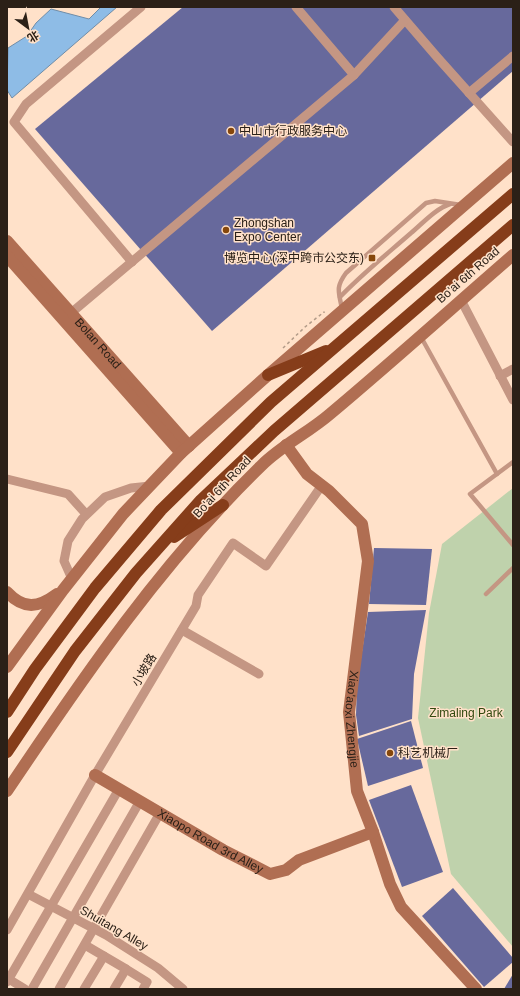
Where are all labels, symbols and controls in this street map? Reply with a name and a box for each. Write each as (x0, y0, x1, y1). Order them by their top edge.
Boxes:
north arrow (8, 8, 48, 48)
text: 北 (25, 28, 41, 44)
place label: 中山市行政服务中心 (239, 124, 347, 138)
marker: 中山市行政服务中心 (226, 126, 236, 136)
place label: Zhongshan Expo Center (234, 216, 301, 244)
marker: Zhongshan Expo Center (221, 225, 231, 235)
street label: Bo'ai 6th Road (434, 244, 502, 306)
place label: 博览中心(深中跨市公交东) (224, 251, 364, 265)
marker: 博览中心(深中跨市公交东) (367, 253, 377, 263)
street label: Bolan Road (72, 315, 124, 372)
street label: Bo'ai 6th Road (190, 454, 254, 520)
street label: 小坡路 (129, 651, 159, 689)
street label: Xiao'aoxi Zhengjie (342, 670, 362, 769)
park label: Zimaling Park (429, 706, 504, 720)
place label: 科艺机械厂 (398, 746, 458, 760)
marker: 科艺机械厂 (385, 748, 395, 758)
street label: Xiaopo Road 3rd Alley (155, 806, 265, 876)
street label: Shuitang Alley (78, 903, 150, 953)

